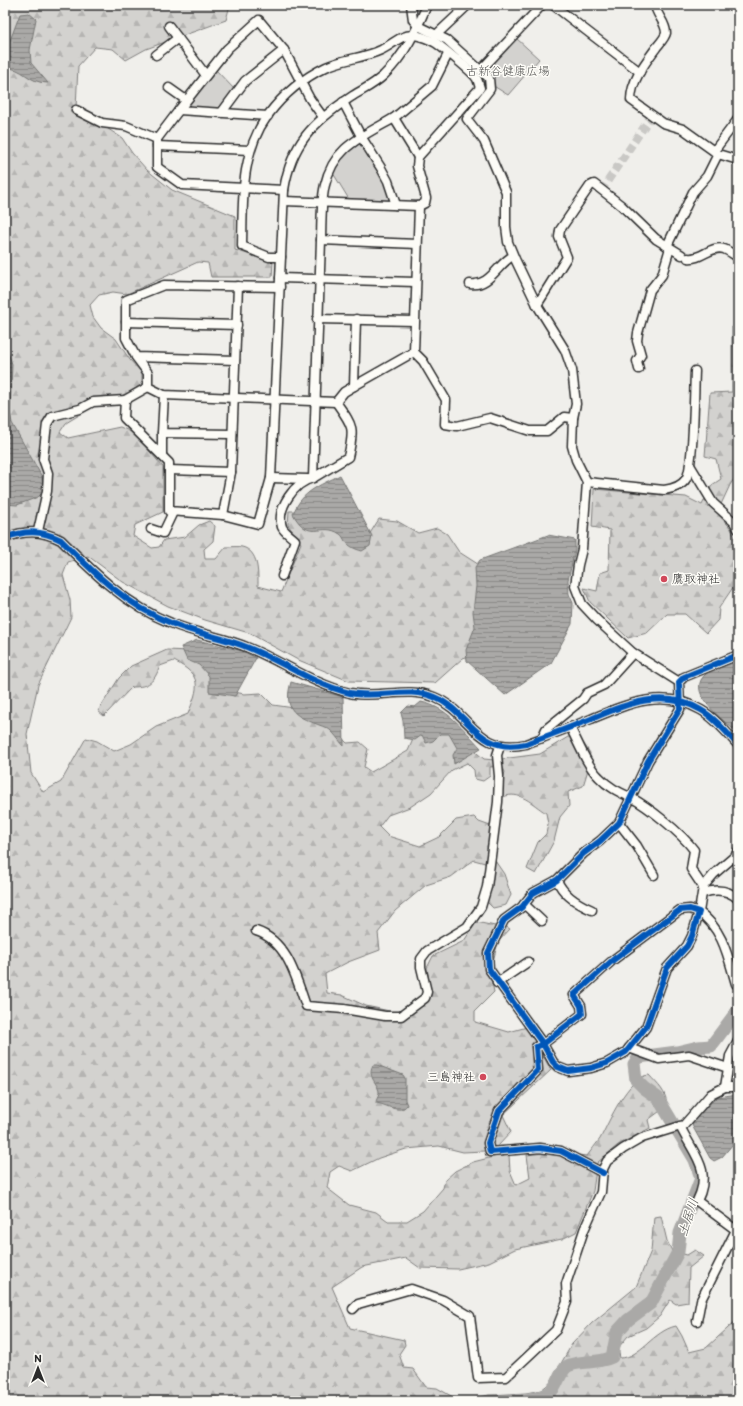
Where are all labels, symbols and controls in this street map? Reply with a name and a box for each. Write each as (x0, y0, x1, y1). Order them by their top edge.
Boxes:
park label: 古新谷健康広場 (466, 64, 550, 78)
place label: 鷹取神社 (672, 572, 720, 586)
marker: 鷹取神社 (659, 574, 669, 584)
place label: 三島神社 (427, 1070, 475, 1084)
marker: 三島神社 (478, 1072, 488, 1082)
water label: 土居川 (675, 1196, 701, 1238)
north arrow (18, 1348, 58, 1388)
text: N (34, 1352, 42, 1365)

